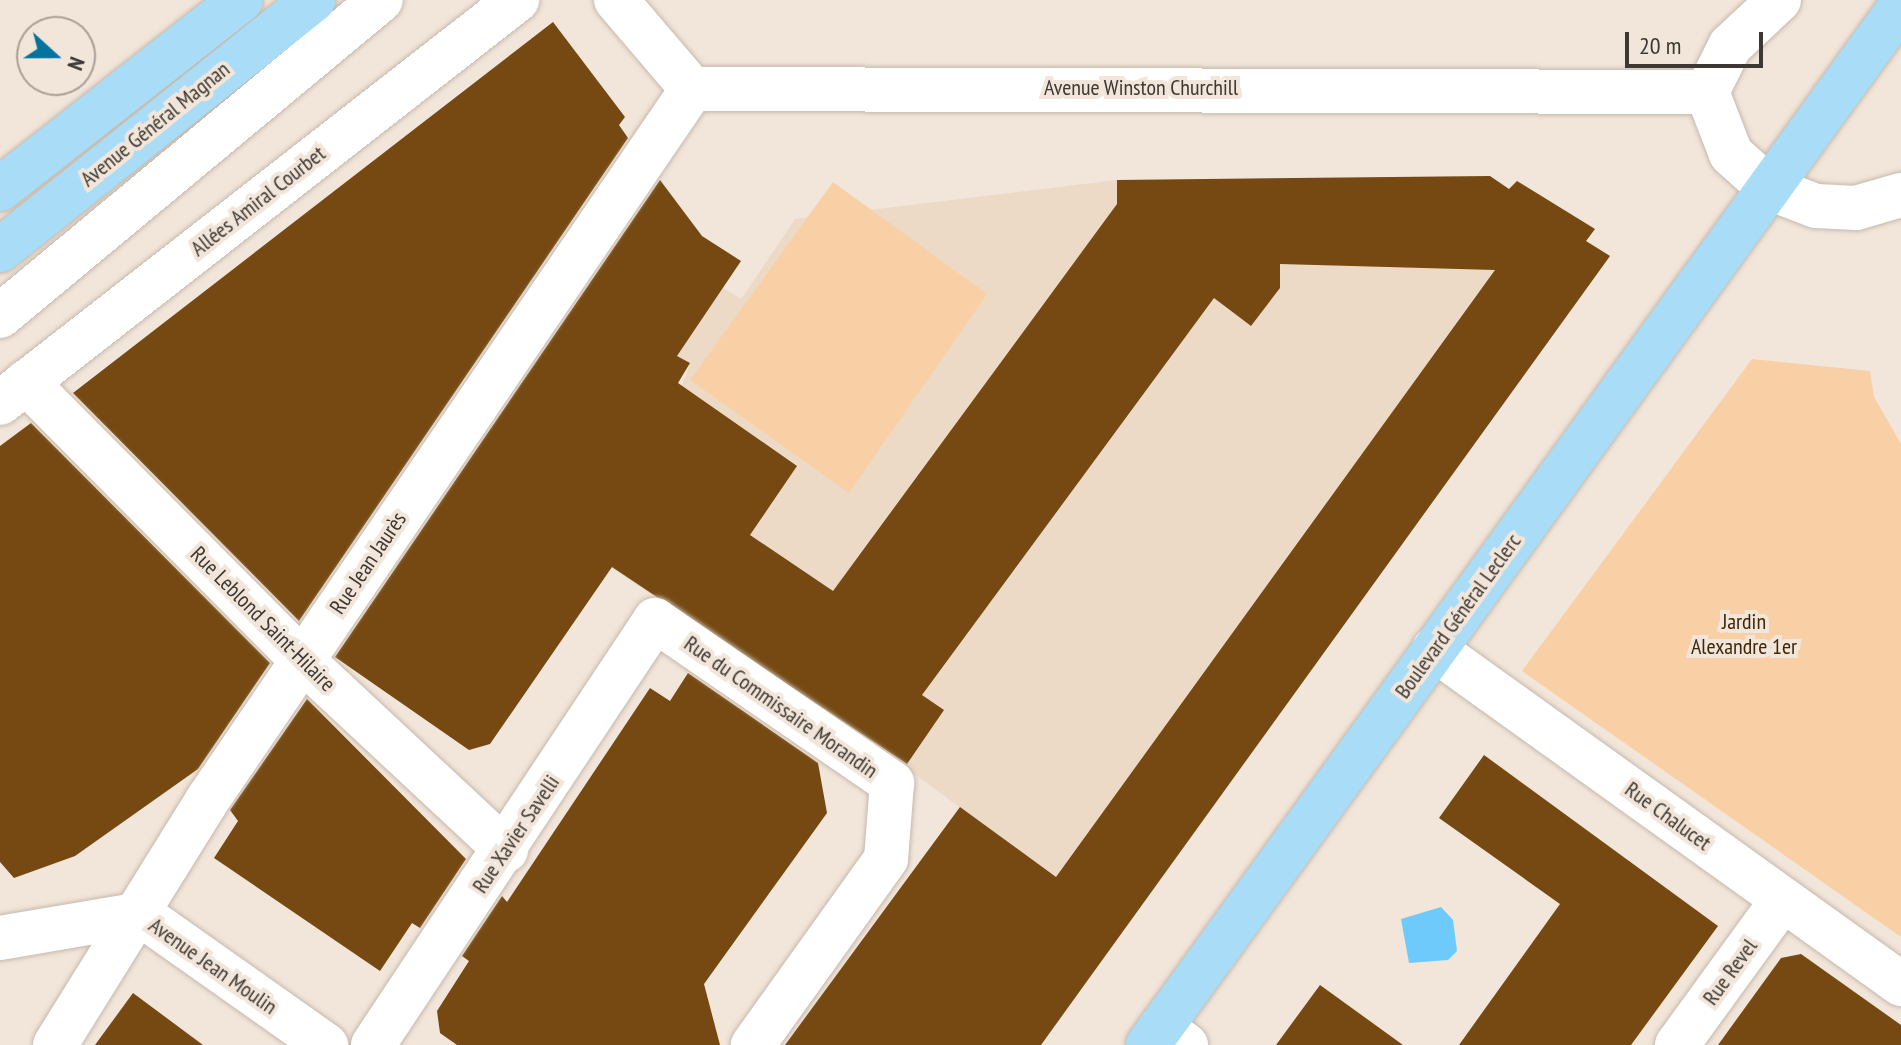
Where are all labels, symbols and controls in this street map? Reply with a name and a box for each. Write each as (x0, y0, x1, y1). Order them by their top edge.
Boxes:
north arrow (16, 16, 96, 96)
scale bar (1629, 16, 1767, 66)
text: 20 m (1639, 30, 1681, 61)
text: N (61, 53, 92, 74)
street label: Avenue Général Magnan (75, 56, 235, 192)
street label: Avenue Winston Churchill (1044, 75, 1238, 101)
street label: Allées Amiral Courbet (185, 140, 331, 262)
street label: Rue Jean Jaurès (324, 507, 412, 619)
street label: Boulevard Général Leclerc (1389, 529, 1527, 703)
street label: Rue Leblond Saint-Hilaire (185, 541, 341, 697)
park label: Jardin Alexandre 1er (1691, 608, 1797, 660)
street label: Rue du Commissaire Morandin (679, 630, 883, 784)
street label: Rue Xavier Savelli (467, 770, 565, 898)
street label: Rue Chalucet (1620, 776, 1716, 856)
street label: Avenue Jean Moulin (144, 912, 282, 1020)
street label: Rue Revel (1697, 934, 1763, 1010)

